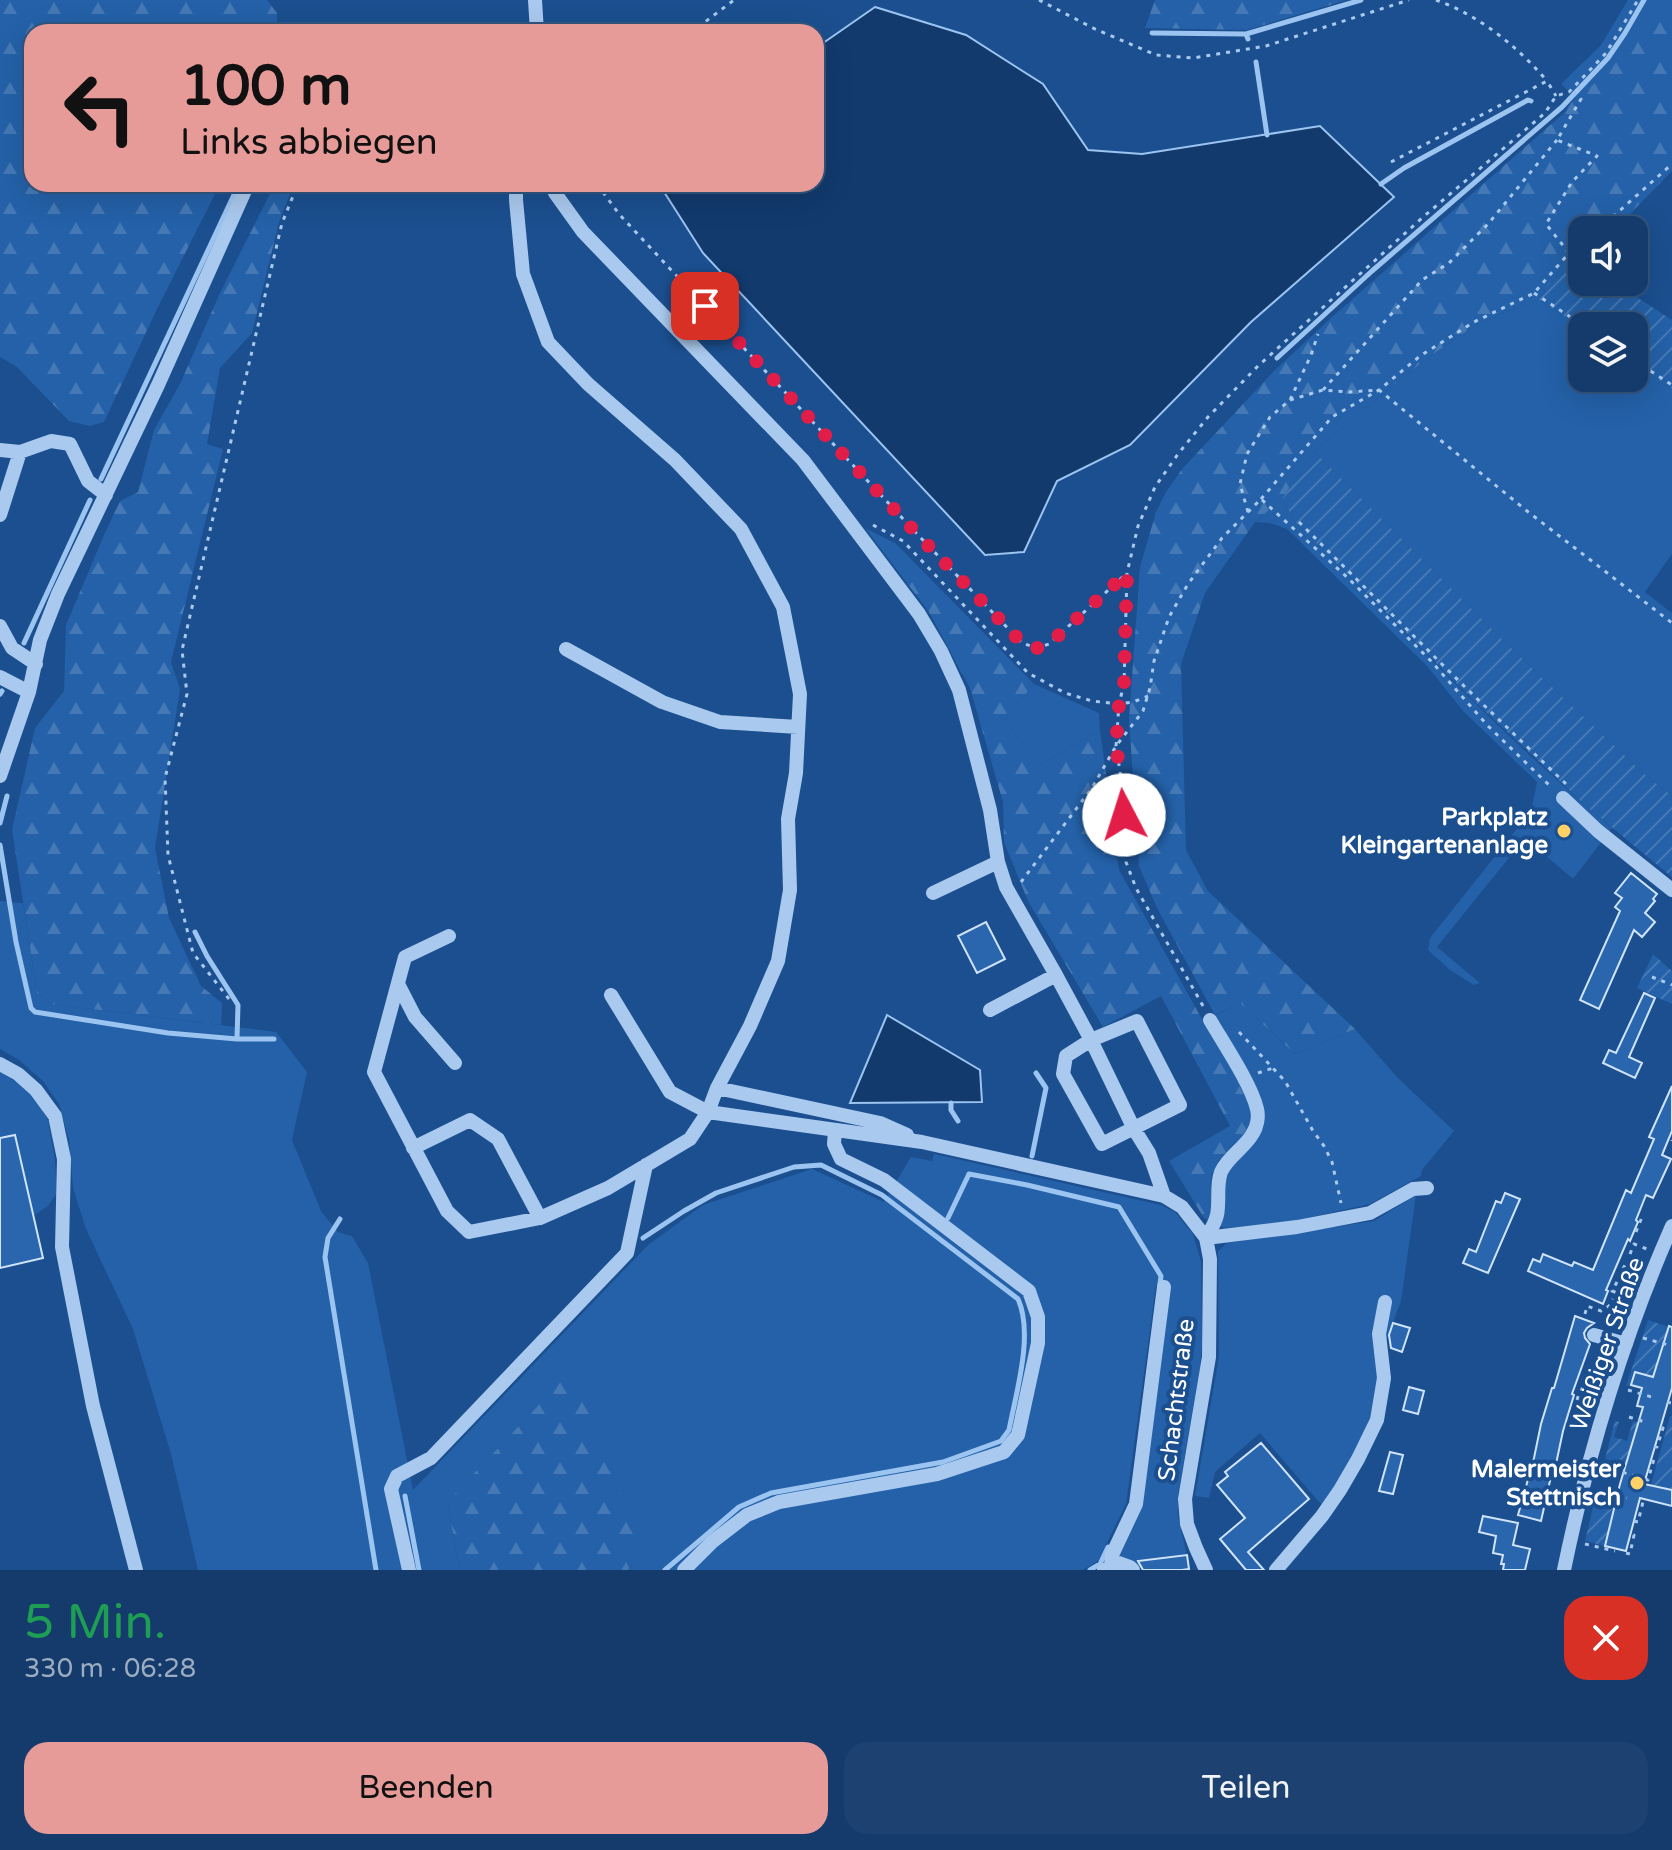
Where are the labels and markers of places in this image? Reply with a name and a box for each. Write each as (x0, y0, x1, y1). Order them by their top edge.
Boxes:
pin (671, 272, 739, 340)
place label: Parkplatz Kleingartenanlage (1340, 803, 1548, 860)
marker: Parkplatz Kleingartenanlage (1555, 822, 1573, 840)
place label: Malermeister Stettnisch (1471, 1455, 1622, 1512)
marker: Malermeister Stettnisch (1628, 1474, 1646, 1492)

